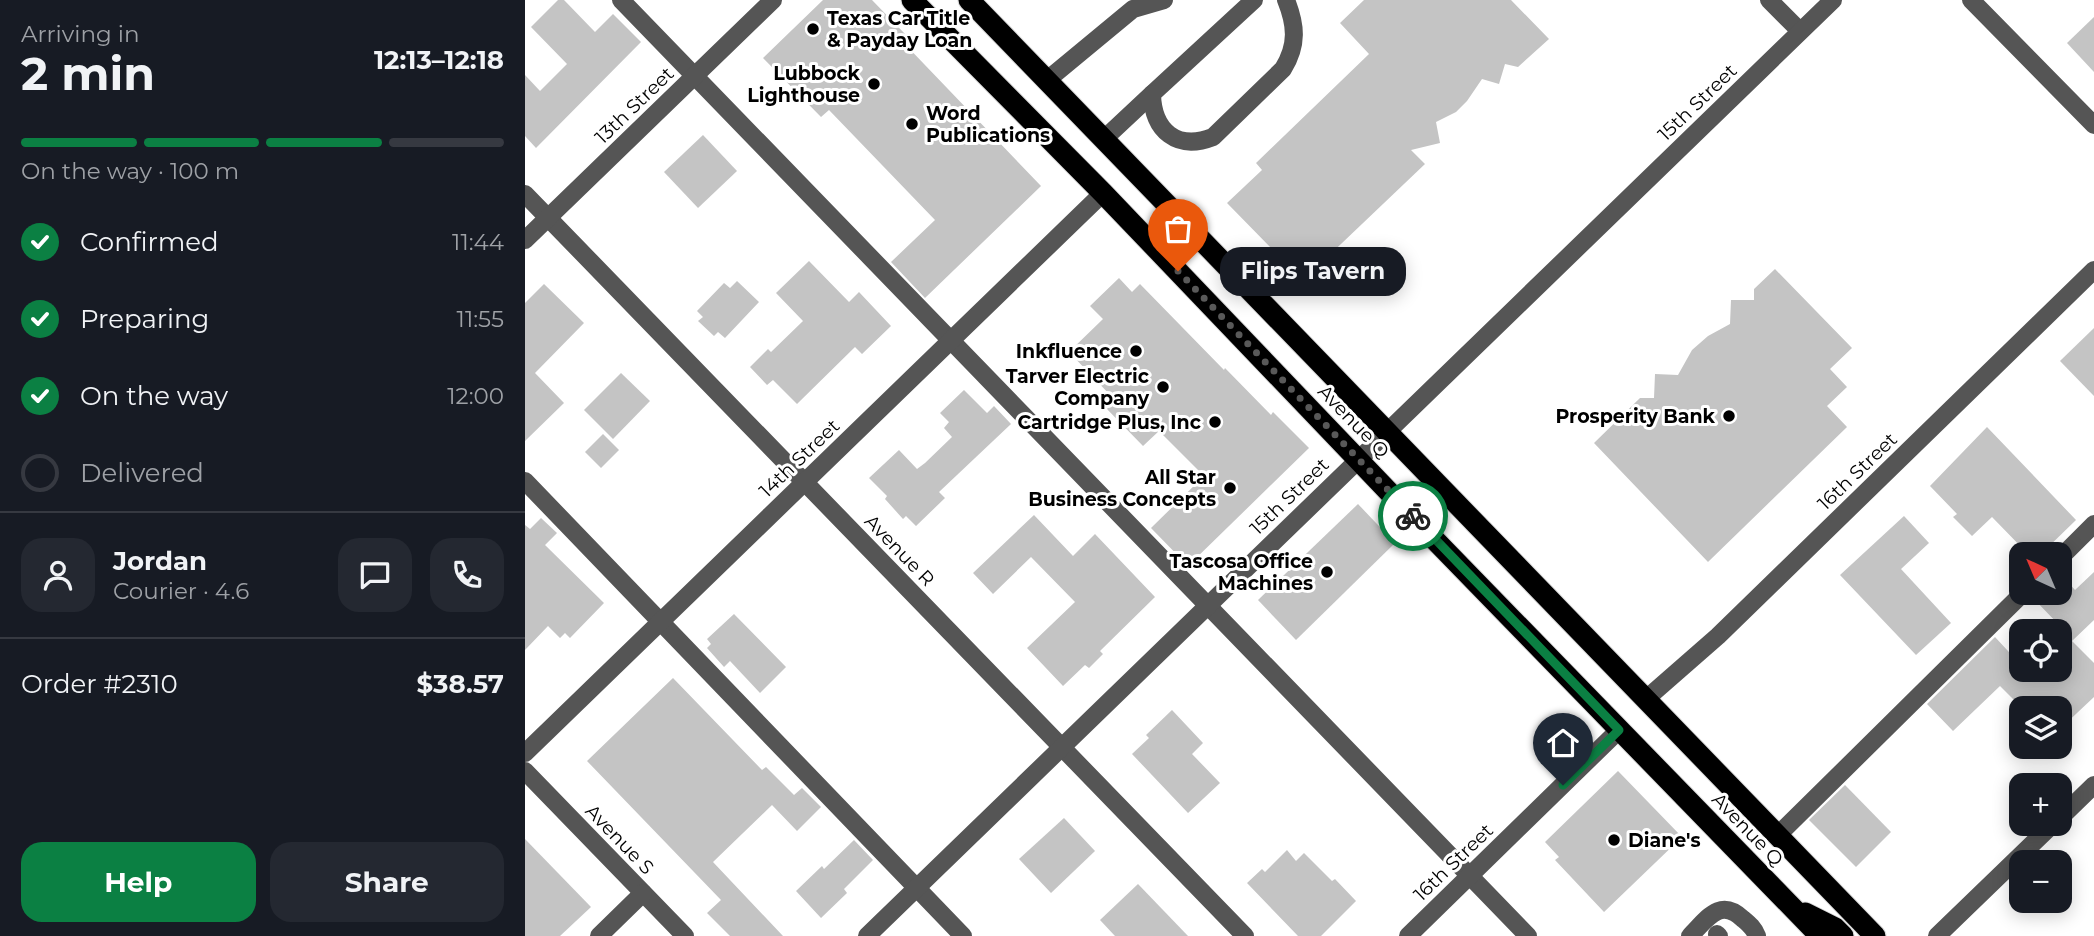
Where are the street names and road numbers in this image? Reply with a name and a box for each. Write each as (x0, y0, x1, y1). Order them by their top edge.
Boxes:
street label: 15th Street (1653, 59, 1742, 146)
street label: 13th Street (590, 62, 679, 149)
street label: Avenue Q (1313, 380, 1394, 463)
street label: 14th Street (755, 414, 844, 502)
street label: 16th Street (1813, 428, 1902, 515)
street label: 15th Street (1245, 453, 1334, 540)
street label: Avenue R (860, 510, 939, 591)
street label: Avenue Q (1707, 788, 1788, 871)
street label: Avenue S (581, 800, 659, 879)
street label: 16th Street (1409, 819, 1498, 906)

